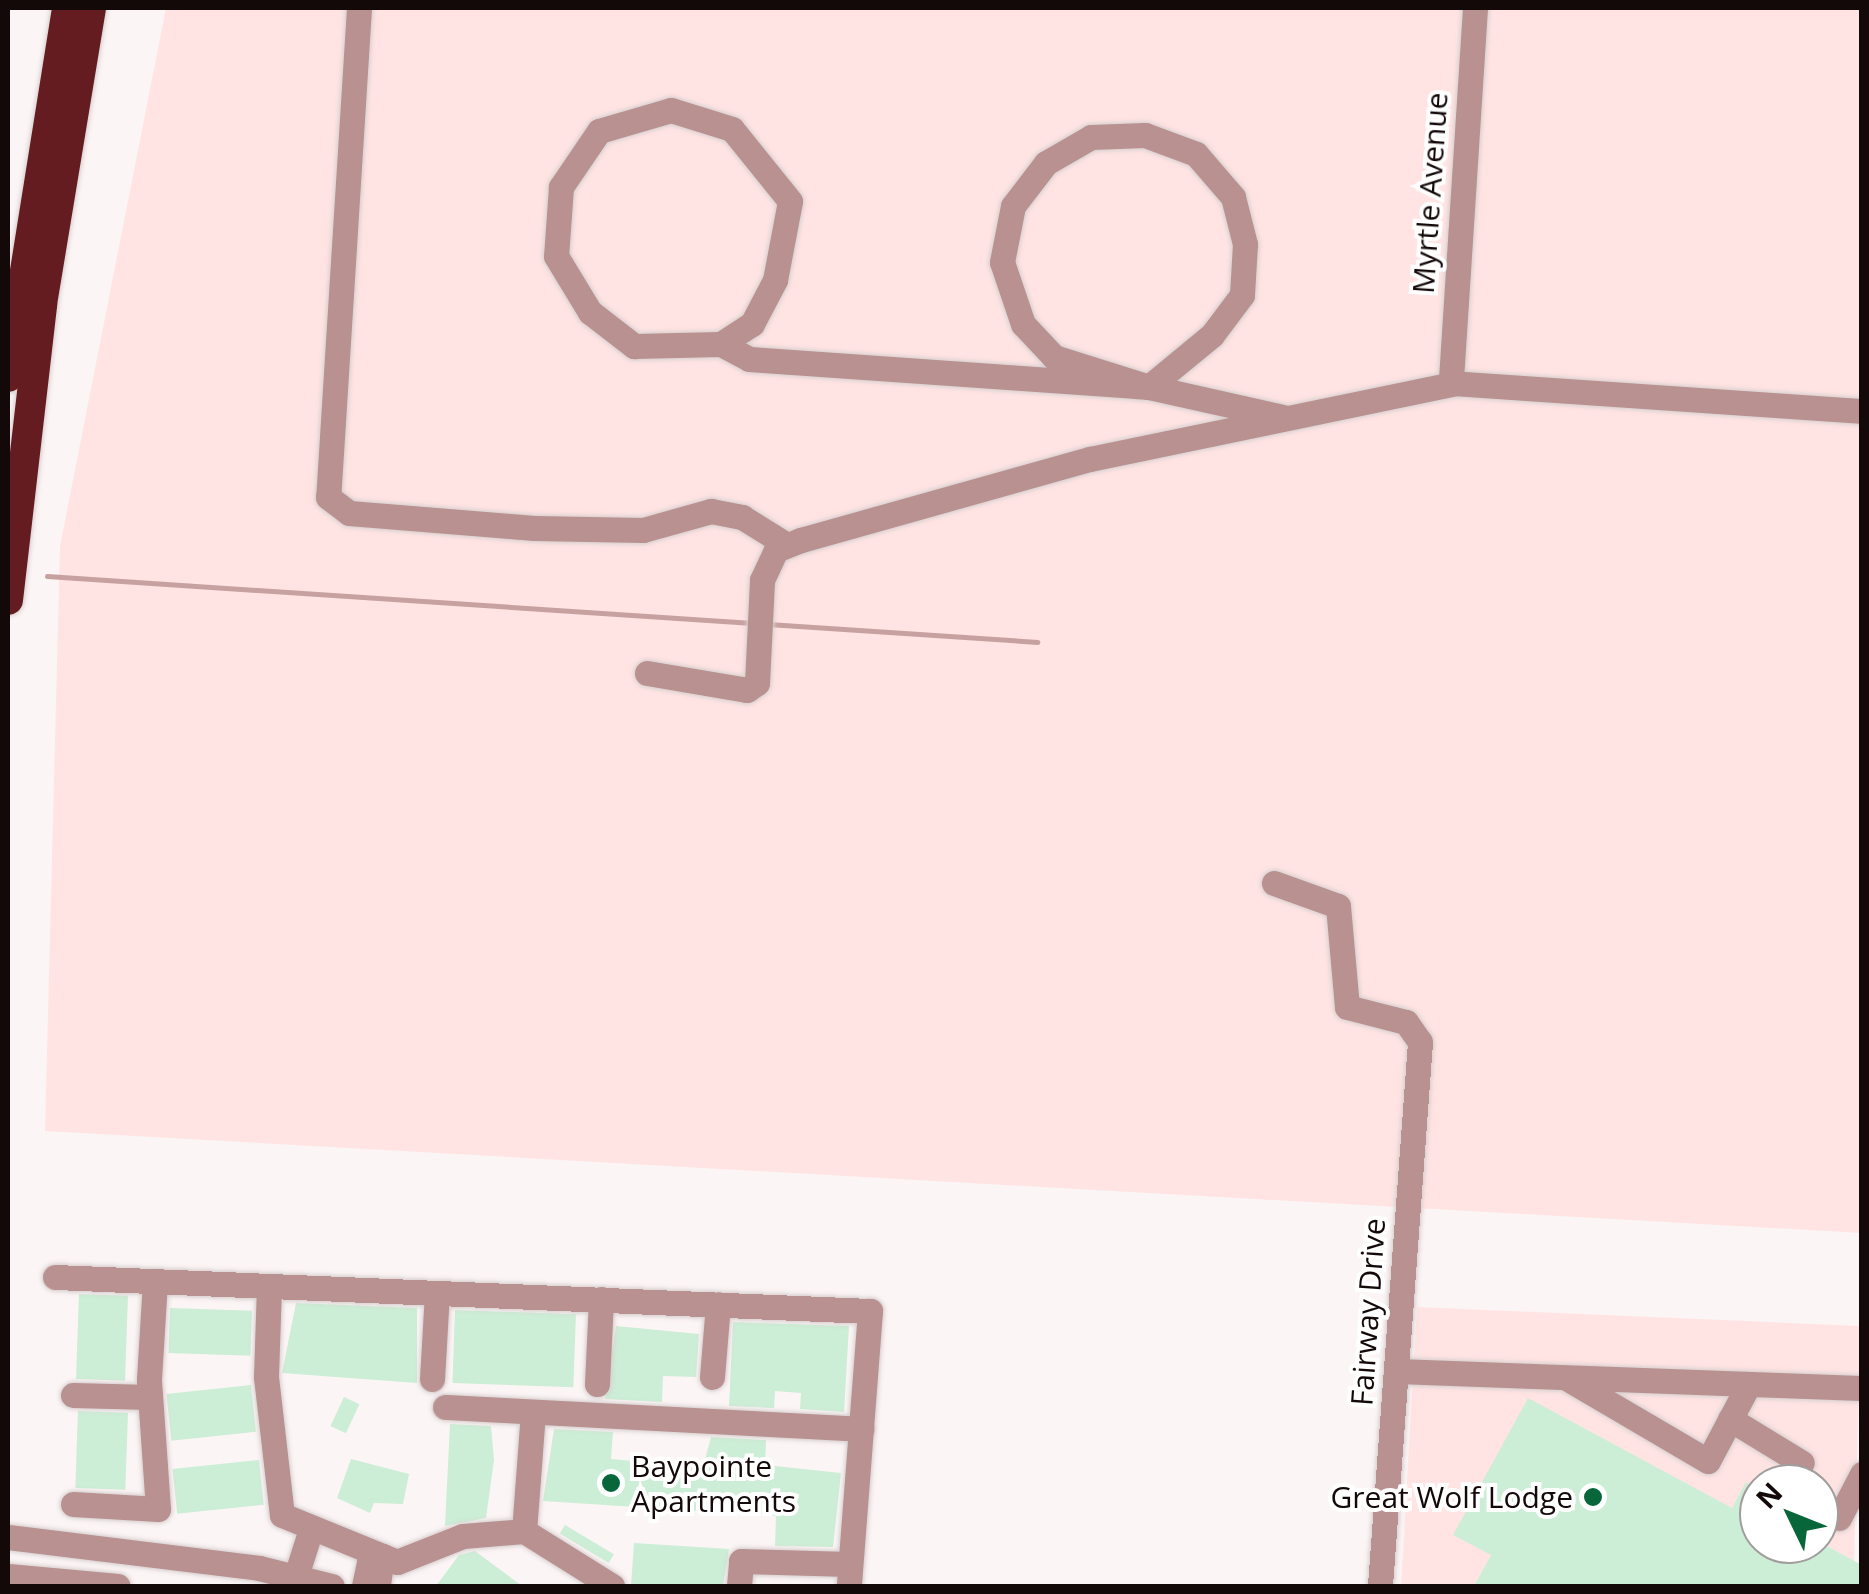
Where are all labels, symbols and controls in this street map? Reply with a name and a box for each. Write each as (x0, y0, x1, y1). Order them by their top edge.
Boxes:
street label: Myrtle Avenue (1405, 91, 1455, 295)
street label: Fairway Drive (1343, 1217, 1393, 1407)
place label: Baypointe Apartments (631, 1448, 796, 1518)
north arrow (1739, 1464, 1839, 1564)
marker: Baypointe Apartments (600, 1472, 622, 1494)
text: N (1747, 1474, 1790, 1516)
place label: Great Wolf Lodge (1331, 1479, 1573, 1515)
marker: Great Wolf Lodge (1582, 1486, 1604, 1508)

